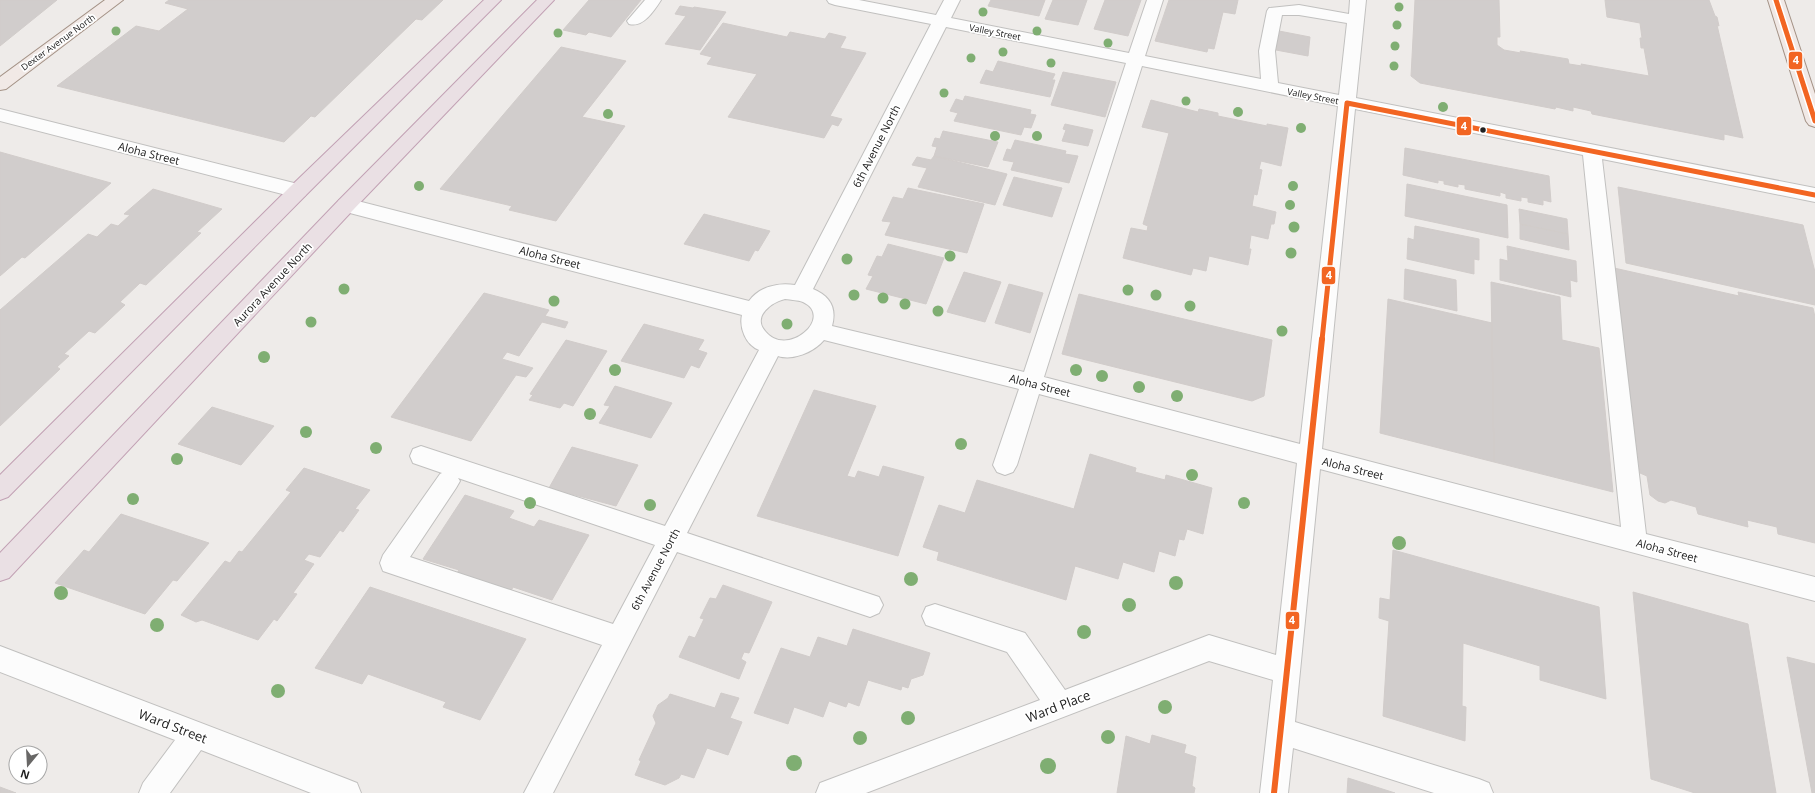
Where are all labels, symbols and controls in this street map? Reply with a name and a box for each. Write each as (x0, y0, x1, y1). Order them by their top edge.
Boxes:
street label: Dexter Avenue North (18, 11, 98, 73)
street label: Valley Street (968, 21, 1022, 43)
line badge: 4 (1788, 51, 1803, 70)
text: 4 (1793, 52, 1800, 67)
street label: Valley Street (1286, 85, 1340, 107)
street label: 6th Avenue North (849, 102, 903, 190)
line badge: 4 (1456, 116, 1472, 136)
text: 4 (1461, 118, 1468, 133)
unlabelled marker (1478, 125, 1488, 135)
street label: Aloha Street (117, 138, 181, 168)
street label: Aurora Avenue North (229, 239, 315, 329)
street label: Aloha Street (518, 242, 582, 272)
line badge: 4 (1321, 266, 1336, 285)
text: 4 (1326, 267, 1333, 282)
street label: Aloha Street (1008, 370, 1072, 400)
street label: Aloha Street (1321, 453, 1385, 483)
street label: 6th Avenue North (627, 525, 683, 613)
street label: Aloha Street (1635, 535, 1699, 565)
line badge: 4 (1285, 611, 1300, 630)
text: 4 (1289, 612, 1296, 627)
street label: Ward Place (1023, 685, 1093, 727)
street label: Ward Street (136, 705, 210, 747)
north arrow (8, 745, 48, 785)
text: N (18, 766, 31, 784)

